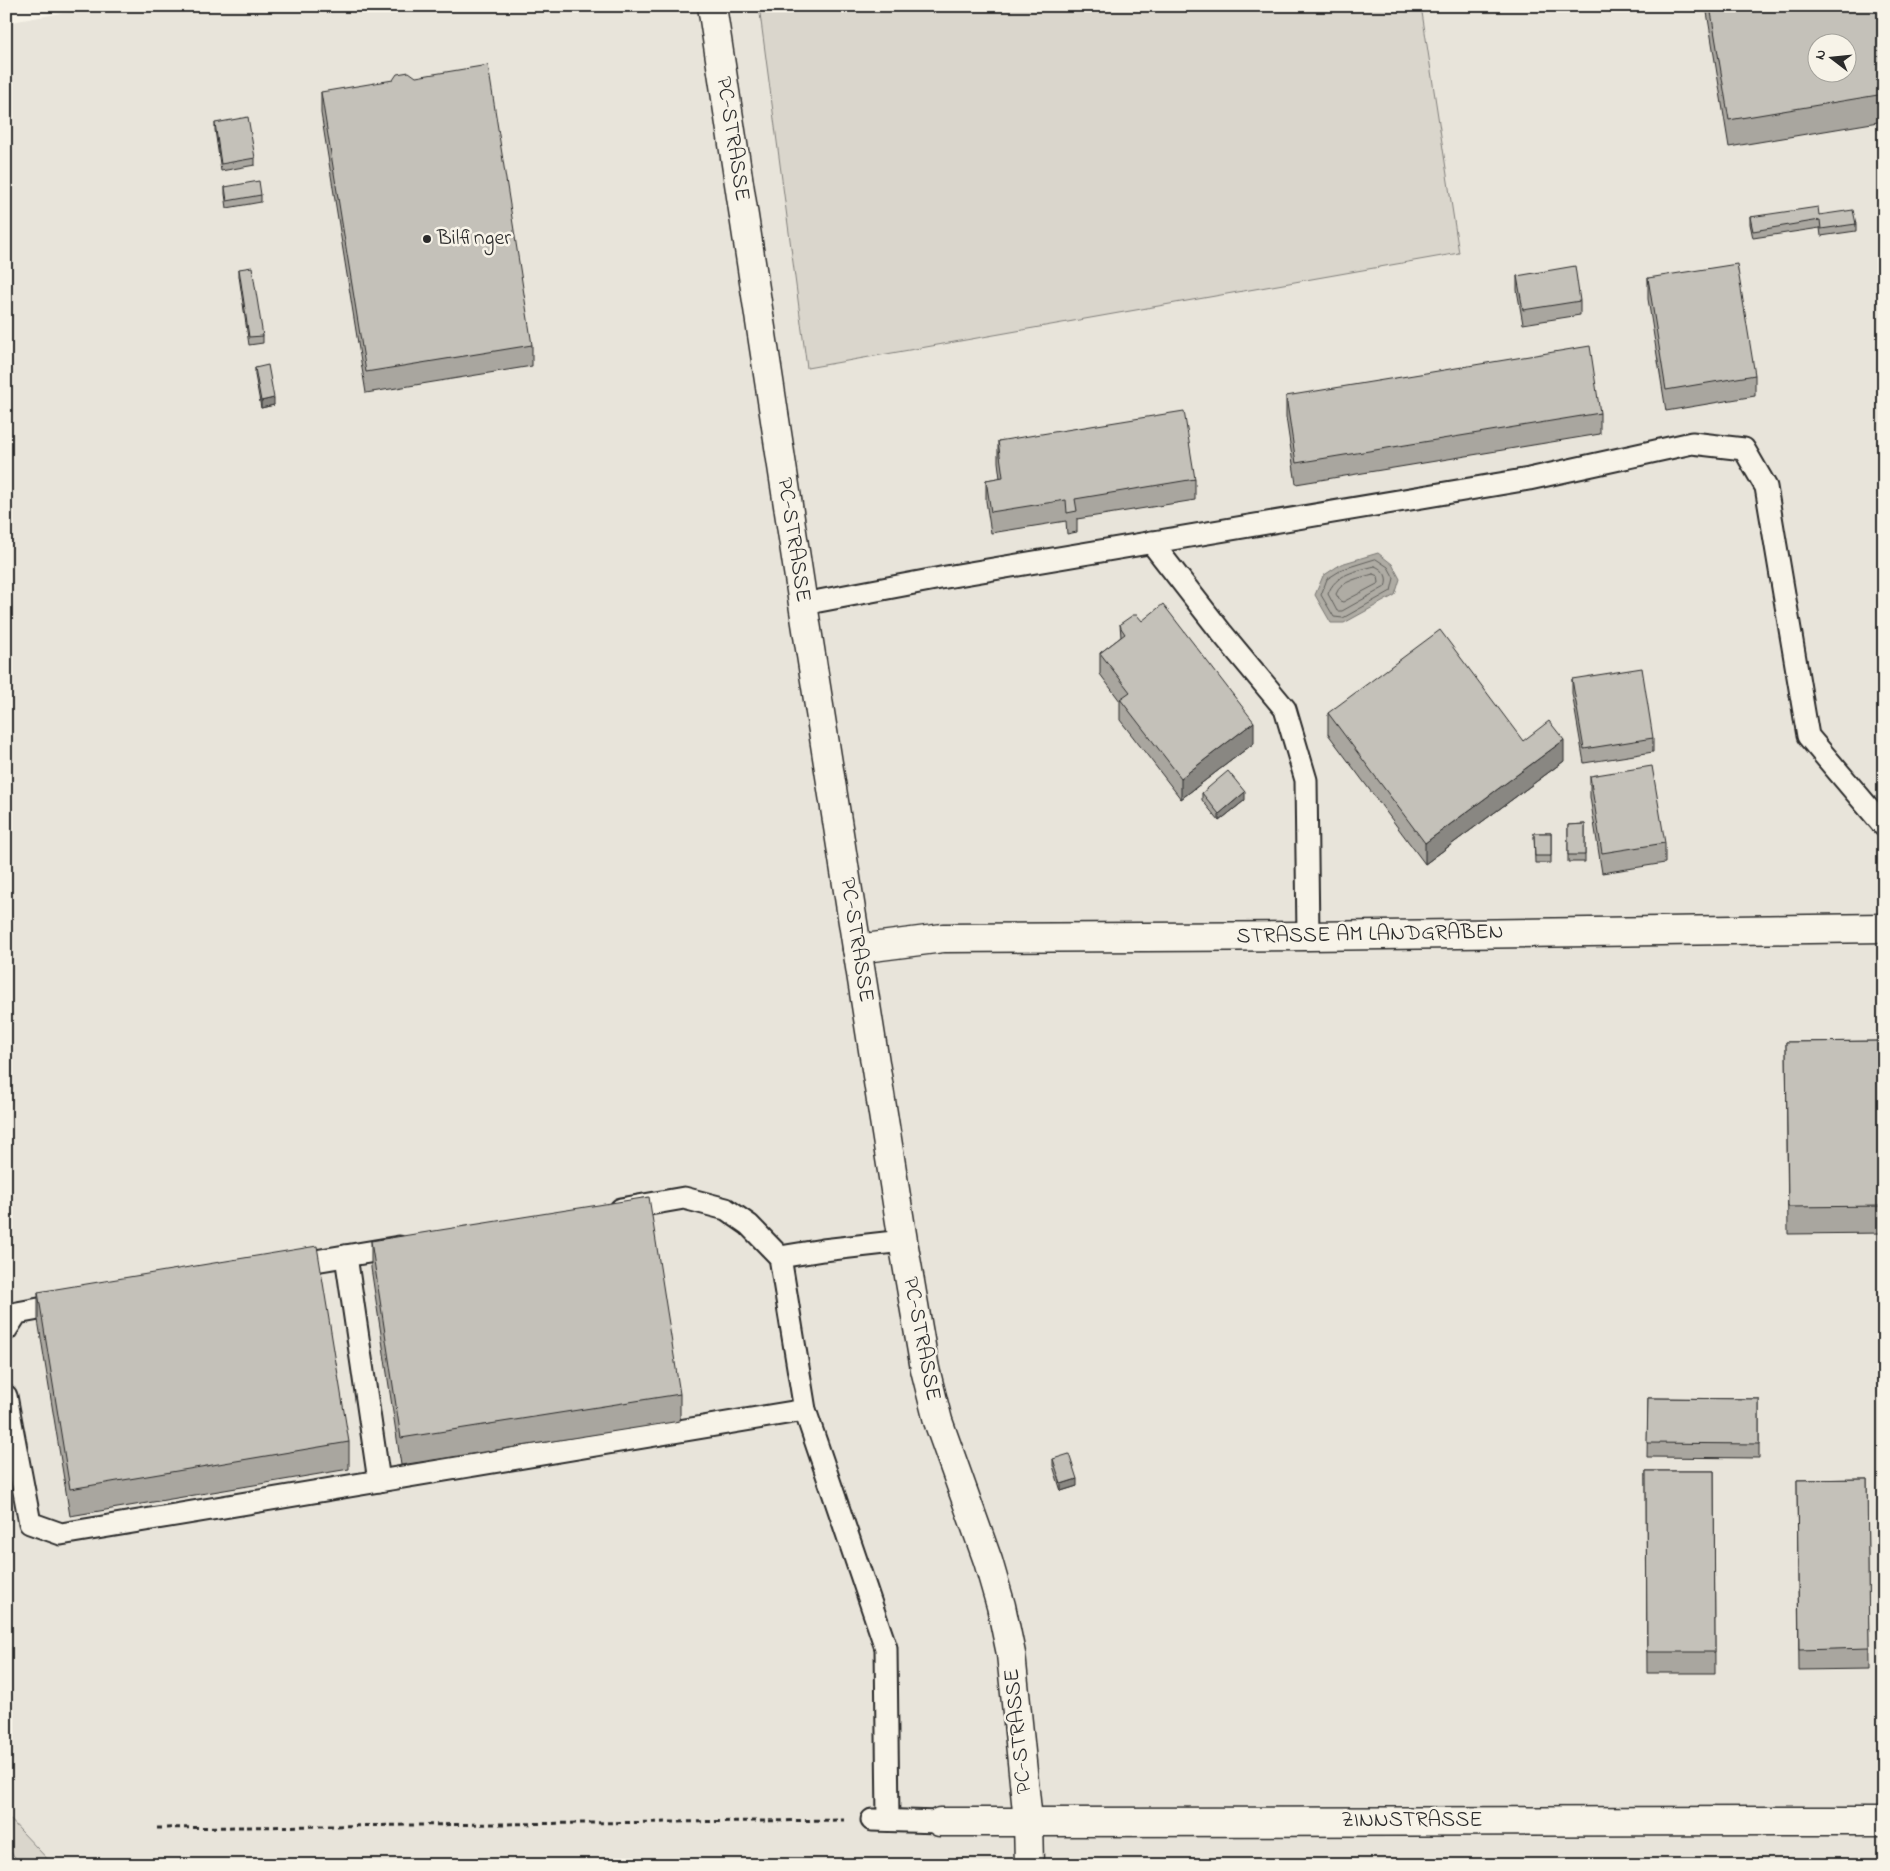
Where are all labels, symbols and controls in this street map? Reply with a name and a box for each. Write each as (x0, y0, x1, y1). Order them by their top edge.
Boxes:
north arrow (1808, 32, 1858, 82)
text: N (1810, 47, 1832, 62)
street label: PC-STRASSE (706, 74, 758, 204)
place label: Bilfinger (436, 223, 511, 256)
marker: Bilfinger (421, 233, 433, 245)
street label: PC-STRASSE (767, 475, 819, 605)
street label: PC-STRASSE (830, 875, 882, 1005)
street label: STRASSE AM LANDGRABEN (1236, 917, 1504, 953)
street label: PC-STRASSE (893, 1274, 949, 1404)
street label: PC-STRASSE (997, 1667, 1041, 1795)
street label: ZINNSTRASSE (1341, 1805, 1483, 1837)

